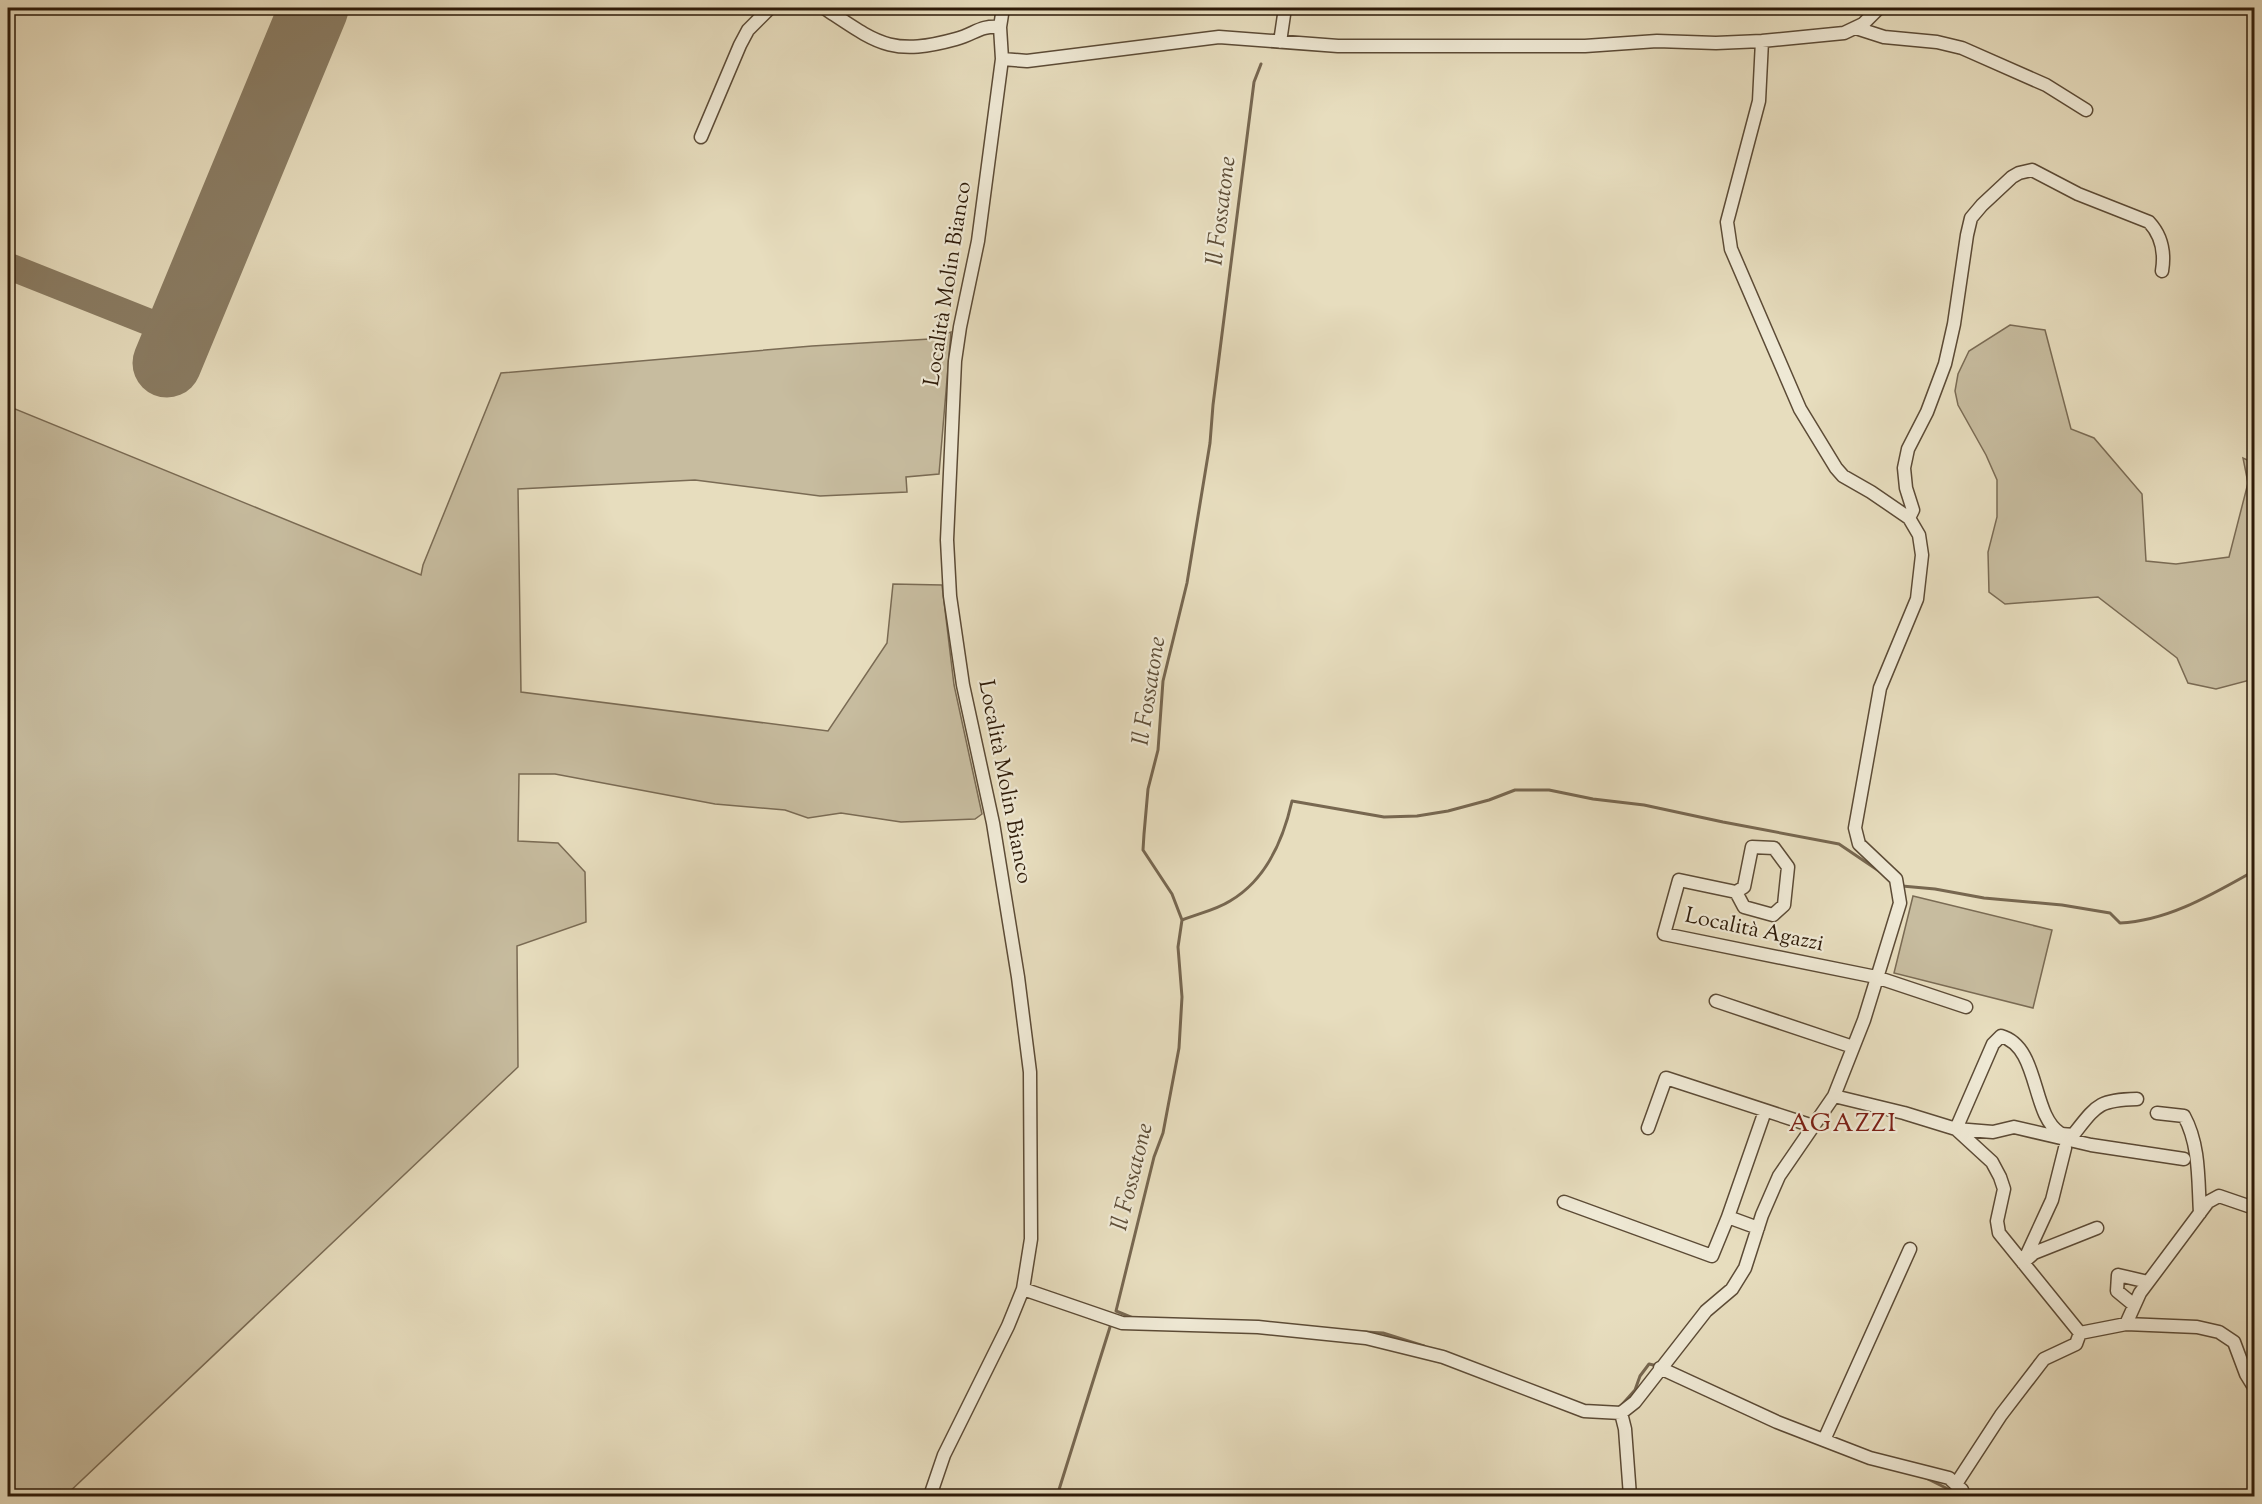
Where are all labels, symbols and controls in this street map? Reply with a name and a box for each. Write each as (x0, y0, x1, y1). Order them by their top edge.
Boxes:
water label: Il Fossatone (1198, 154, 1246, 268)
street label: Località Molin Bianco (917, 179, 981, 389)
water label: Il Fossatone (1125, 634, 1175, 748)
street label: Località Molin Bianco (969, 677, 1039, 887)
street label: Località Agazzi (1682, 901, 1826, 961)
district label: AGAZZI (1788, 1106, 1898, 1143)
water label: Il Fossatone (1103, 1120, 1163, 1234)

